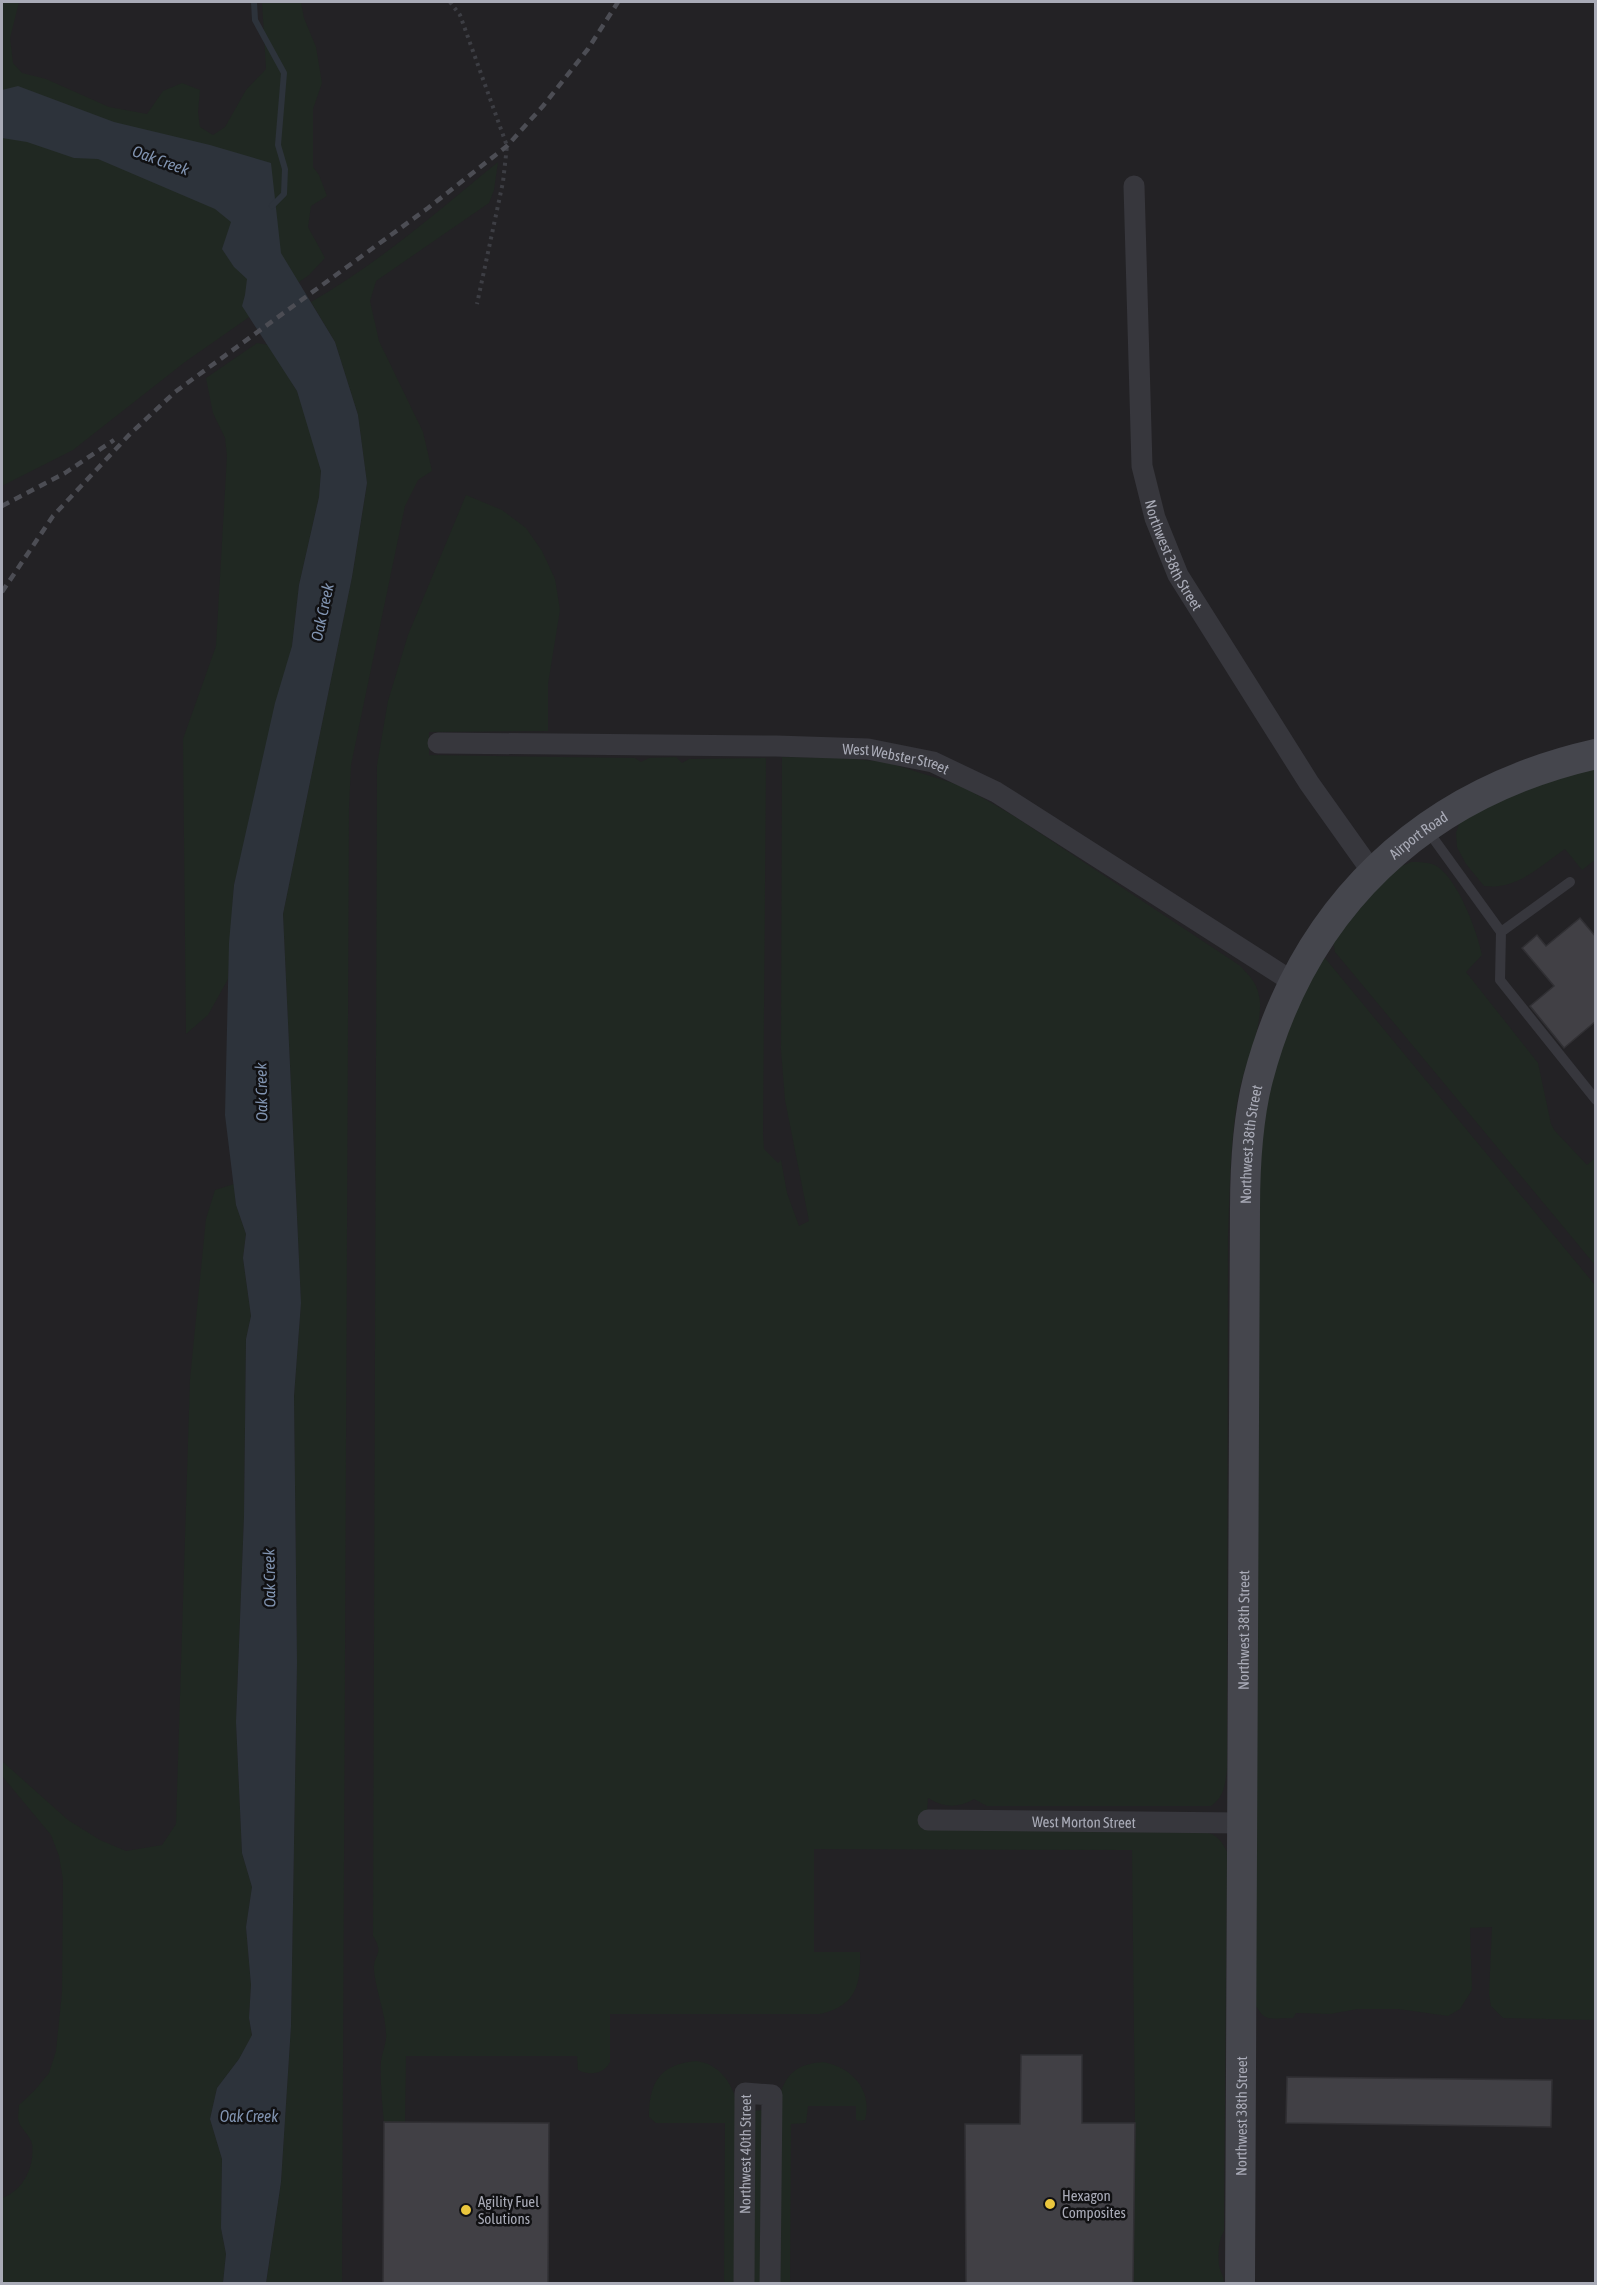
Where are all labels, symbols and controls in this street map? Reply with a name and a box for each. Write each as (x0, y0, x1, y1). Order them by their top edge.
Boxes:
water label: Oak Creek (130, 142, 193, 179)
street label: Northwest 38th Street (1142, 498, 1206, 613)
water label: Oak Creek (307, 580, 337, 643)
street label: West Webster Street (842, 740, 952, 777)
street label: Airport Road (1385, 807, 1450, 862)
water label: Oak Creek (251, 1062, 271, 1122)
street label: Northwest 38th Street (1237, 1083, 1265, 1204)
water label: Oak Creek (259, 1548, 279, 1608)
street label: Northwest 38th Street (1234, 1570, 1252, 1690)
street label: West Morton Street (1032, 1812, 1136, 1830)
street label: Northwest 38th Street (1232, 2056, 1250, 2176)
street label: Northwest 40th Street (736, 2094, 753, 2214)
water label: Oak Creek (220, 2107, 279, 2125)
place label: Hexagon Composites (1062, 2187, 1126, 2221)
place label: Agility Fuel Solutions (478, 2193, 539, 2227)
marker: Hexagon Composites (1043, 2197, 1057, 2211)
marker: Agility Fuel Solutions (459, 2203, 473, 2217)

